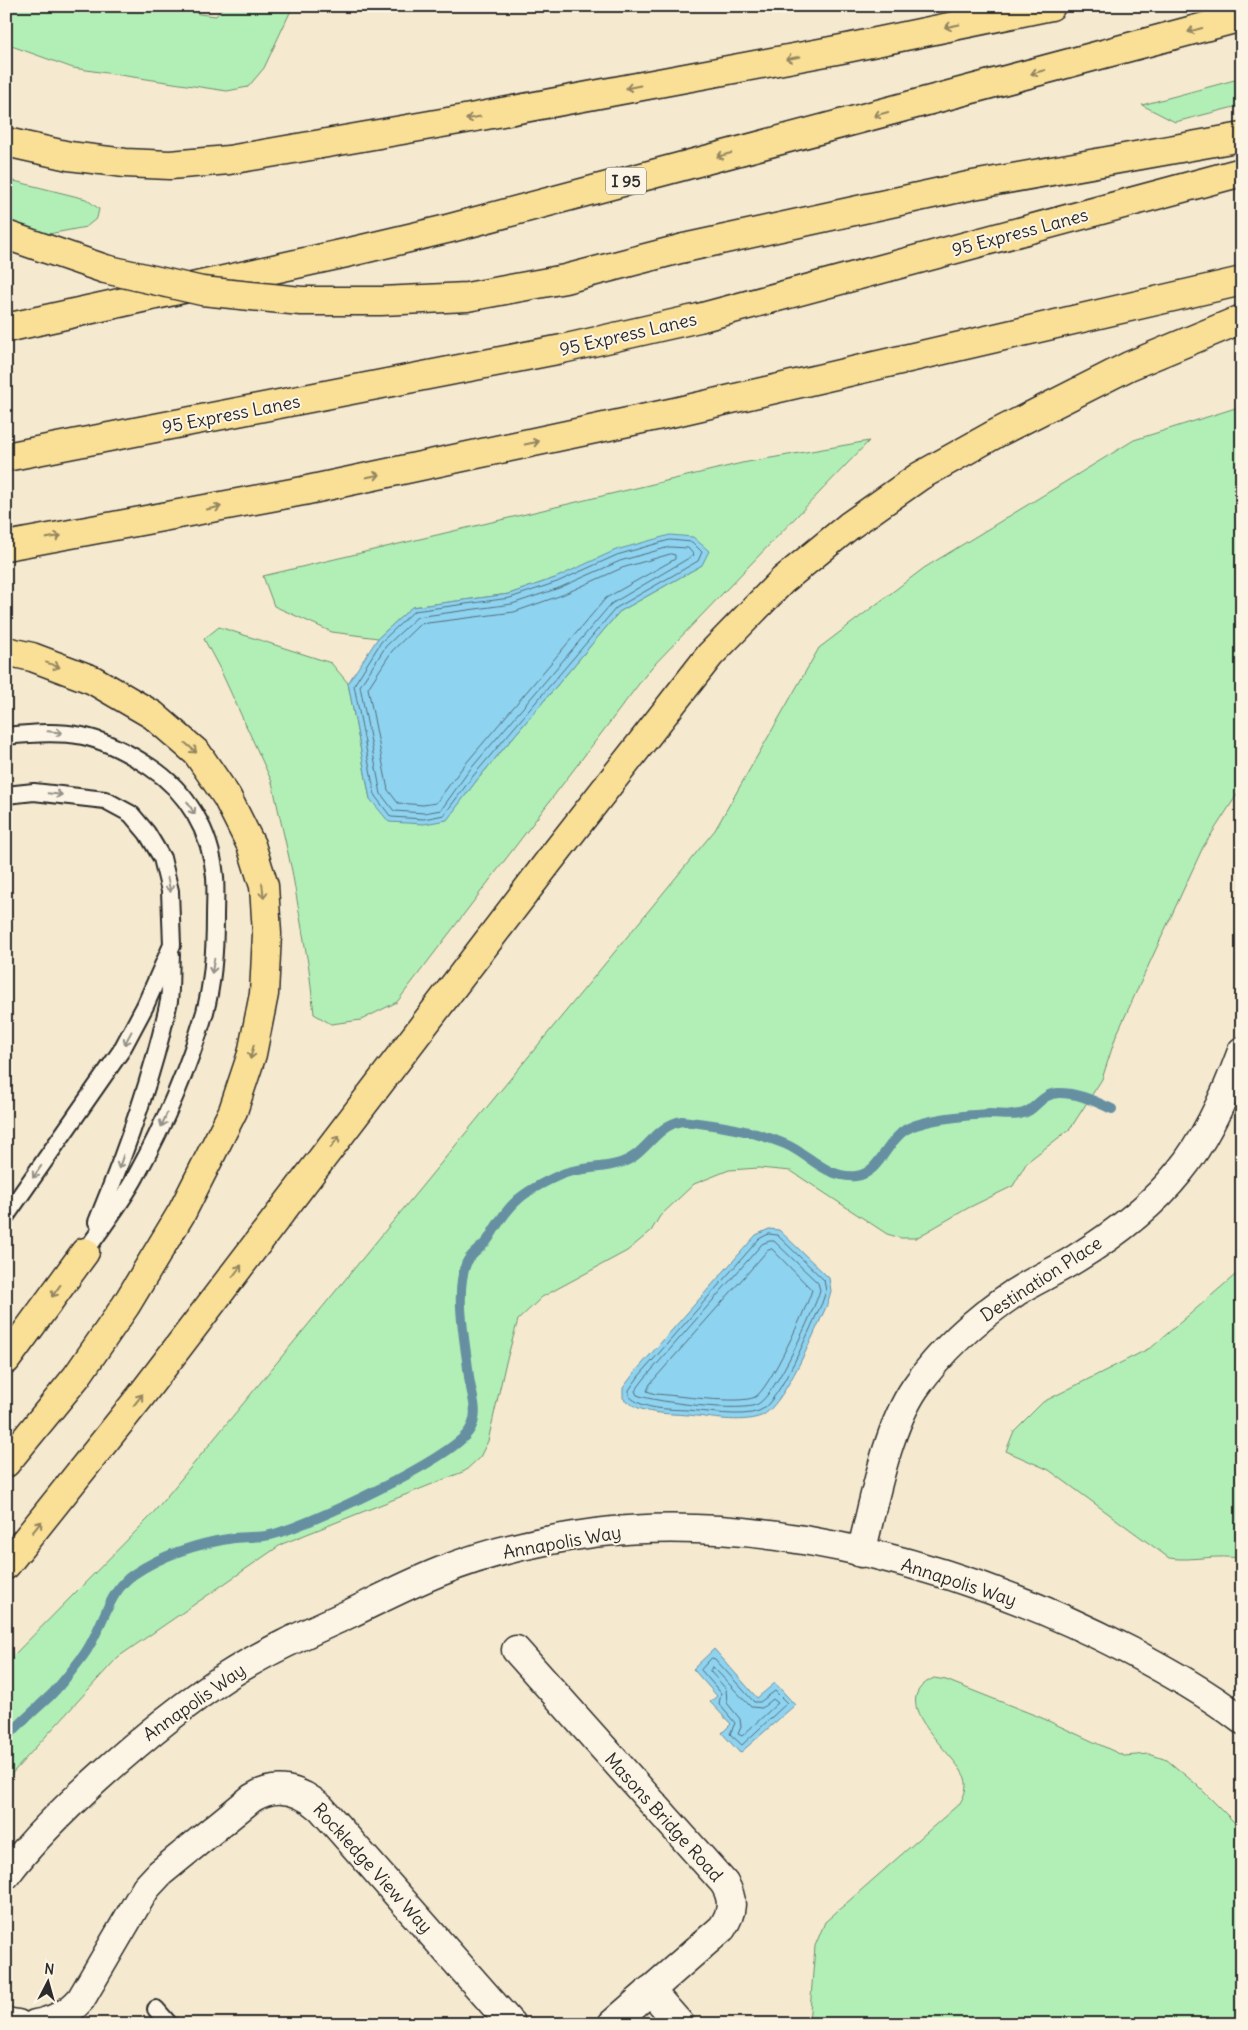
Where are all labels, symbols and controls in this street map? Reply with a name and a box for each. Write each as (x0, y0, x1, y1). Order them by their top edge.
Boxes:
one-way arrow (944, 22, 960, 31)
one-way arrow (1187, 26, 1203, 35)
one-way arrow (785, 53, 801, 63)
one-way arrow (1030, 68, 1046, 77)
one-way arrow (625, 83, 641, 93)
one-way arrow (873, 110, 889, 119)
one-way arrow (466, 113, 482, 123)
one-way arrow (716, 151, 732, 161)
road number: I 95 (606, 168, 646, 195)
street label: 95 Express Lanes (949, 203, 1091, 261)
street label: 95 Express Lanes (557, 307, 699, 361)
street label: 95 Express Lanes (160, 389, 302, 439)
one-way arrow (524, 438, 540, 447)
one-way arrow (365, 471, 381, 480)
one-way arrow (206, 502, 222, 512)
one-way arrow (46, 532, 62, 542)
one-way arrow (45, 661, 60, 670)
one-way arrow (46, 727, 62, 737)
one-way arrow (184, 742, 197, 754)
one-way arrow (46, 789, 62, 799)
one-way arrow (187, 801, 197, 815)
one-way arrow (164, 877, 174, 893)
one-way arrow (258, 882, 268, 898)
one-way arrow (207, 958, 217, 974)
one-way arrow (123, 1030, 132, 1045)
one-way arrow (247, 1043, 256, 1059)
one-way arrow (159, 1112, 168, 1127)
one-way arrow (330, 1135, 340, 1149)
one-way arrow (115, 1153, 125, 1169)
one-way arrow (32, 1165, 42, 1179)
street label: Destination Place (976, 1231, 1106, 1327)
one-way arrow (231, 1265, 242, 1278)
one-way arrow (51, 1284, 62, 1297)
one-way arrow (132, 1394, 143, 1407)
street label: Annapolis Way (501, 1520, 623, 1564)
one-way arrow (31, 1521, 42, 1534)
street label: Annapolis Way (898, 1553, 1020, 1611)
street label: Annapolis Way (138, 1658, 250, 1746)
street label: Masons Bridge Road (600, 1748, 728, 1887)
street label: Rockledge View Way (308, 1798, 438, 1938)
north arrow (22, 1958, 72, 2008)
text: N (44, 1960, 55, 1979)

